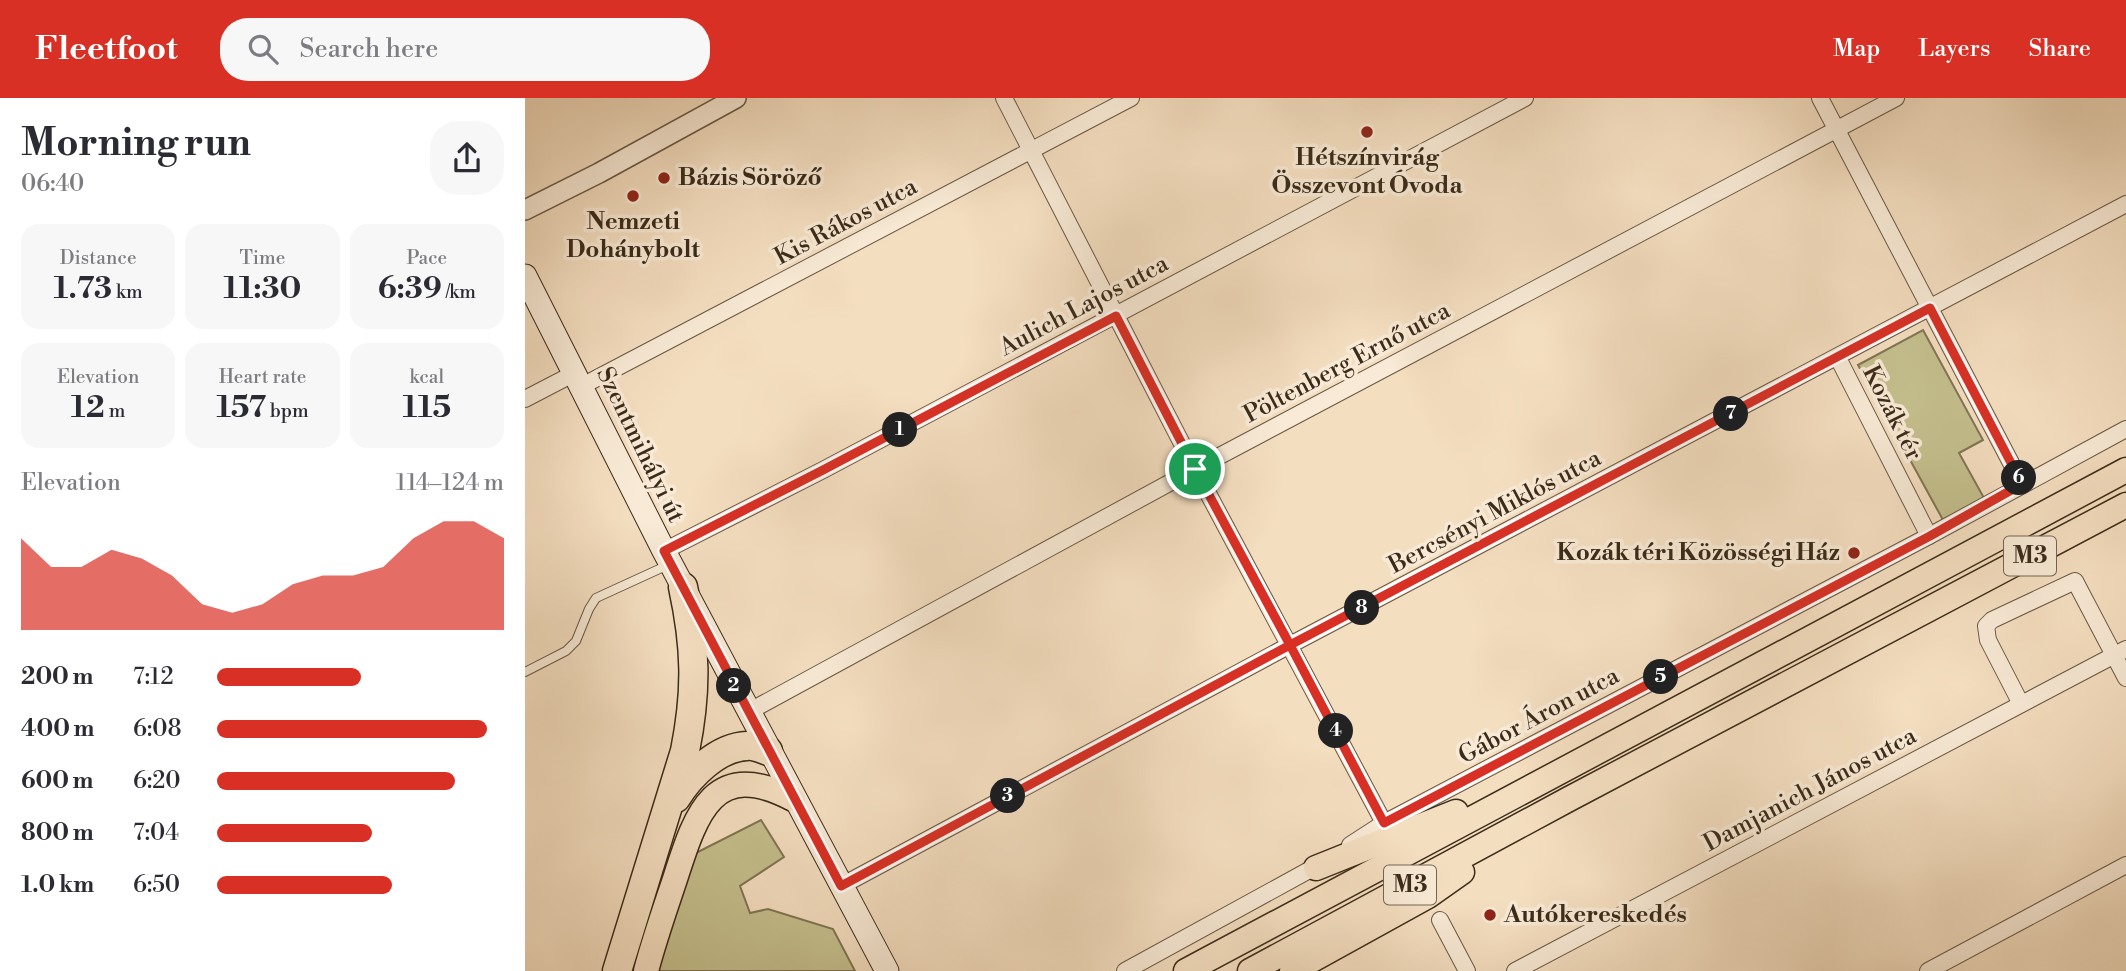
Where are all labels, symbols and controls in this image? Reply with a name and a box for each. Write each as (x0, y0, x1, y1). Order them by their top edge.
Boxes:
search box (220, 18, 710, 81)
text: Fleetfoot (35, 29, 178, 70)
icon: search (244, 30, 282, 68)
text: Search here (300, 33, 438, 65)
text: Map (1833, 34, 1880, 64)
text: Layers (1918, 34, 1990, 64)
text: Share (2028, 34, 2091, 64)
text: Morning run (21, 120, 251, 167)
button: share (430, 121, 504, 195)
marker: Hétszínvirág Összevont Óvoda (1359, 124, 1375, 140)
place label: Hétszínvirág Összevont Óvoda (1272, 143, 1463, 201)
place label: Bázis Söröző (678, 163, 823, 193)
text: 06:40 (21, 170, 84, 198)
marker: Bázis Söröző (656, 170, 672, 186)
street label: Kis Rákos utca (769, 171, 923, 272)
marker: Nemzeti Dohánybolt (625, 188, 641, 204)
place label: Nemzeti Dohánybolt (566, 207, 700, 265)
text: Distance (60, 246, 137, 270)
text: Time (240, 246, 285, 270)
text: Pace (406, 246, 447, 270)
street label: Aulich Lajos utca (994, 248, 1174, 364)
text: 1.73 (54, 270, 112, 308)
text: 11:30 (224, 270, 301, 308)
text: 6:39 (378, 270, 442, 308)
text: km (112, 280, 143, 304)
text: /km (442, 280, 476, 304)
street label: Pöltenberg Ernő utca (1239, 295, 1456, 430)
street label: Kozák tér (1855, 360, 1929, 466)
street label: Szentmihályi út (589, 362, 691, 528)
text: Elevation (57, 365, 139, 389)
text: Heart rate (219, 365, 306, 389)
text: kcal (410, 365, 444, 389)
text: 12 (71, 389, 105, 427)
text: 157 (216, 389, 266, 427)
text: 115 (403, 389, 451, 427)
pin: 7 (1713, 396, 1749, 432)
text: m (105, 399, 125, 423)
text: bpm (266, 399, 309, 423)
text: 7 (1725, 401, 1736, 425)
pin: 1 (883, 412, 917, 448)
text: 1 (895, 417, 904, 441)
pin (1165, 439, 1225, 499)
street label: Bercsényi Miklós utca (1383, 443, 1607, 581)
icon: arrive (1176, 450, 1214, 488)
pin: 6 (2001, 460, 2037, 496)
text: 6 (2013, 465, 2024, 489)
text: Elevation (21, 469, 121, 497)
text: 114–124 m (396, 469, 504, 497)
road number: M3 (2004, 536, 2056, 576)
place label: Kozák téri Közösségi Ház (1557, 538, 1840, 568)
marker: Kozák téri Közösségi Ház (1846, 545, 1862, 561)
pin: 8 (1345, 590, 1379, 626)
text: 8 (1355, 595, 1368, 619)
street label: Gábor Áron utca (1453, 660, 1625, 771)
pin: 5 (1643, 660, 1679, 694)
text: 200 m (21, 663, 93, 691)
text: 7:12 (133, 663, 174, 691)
text: 5 (1655, 664, 1666, 688)
pin: 2 (717, 668, 752, 704)
text: 2 (728, 673, 739, 697)
pin: 4 (1319, 714, 1353, 748)
text: 400 m (21, 715, 94, 743)
text: 6:08 (133, 715, 181, 743)
text: 4 (1329, 718, 1342, 742)
street label: Damjanich János utca (1698, 721, 1922, 859)
text: 600 m (21, 767, 94, 795)
text: 6:20 (133, 767, 181, 795)
pin: 3 (991, 778, 1025, 814)
text: 3 (1002, 783, 1013, 807)
text: 800 m (21, 819, 94, 847)
text: 7:04 (133, 819, 179, 847)
road number: M3 (1384, 866, 1436, 904)
text: 1.0 km (21, 871, 94, 899)
text: 6:50 (133, 871, 180, 899)
place label: Autókereskedés (1503, 900, 1687, 930)
marker: Autókereskedés (1482, 907, 1498, 923)

